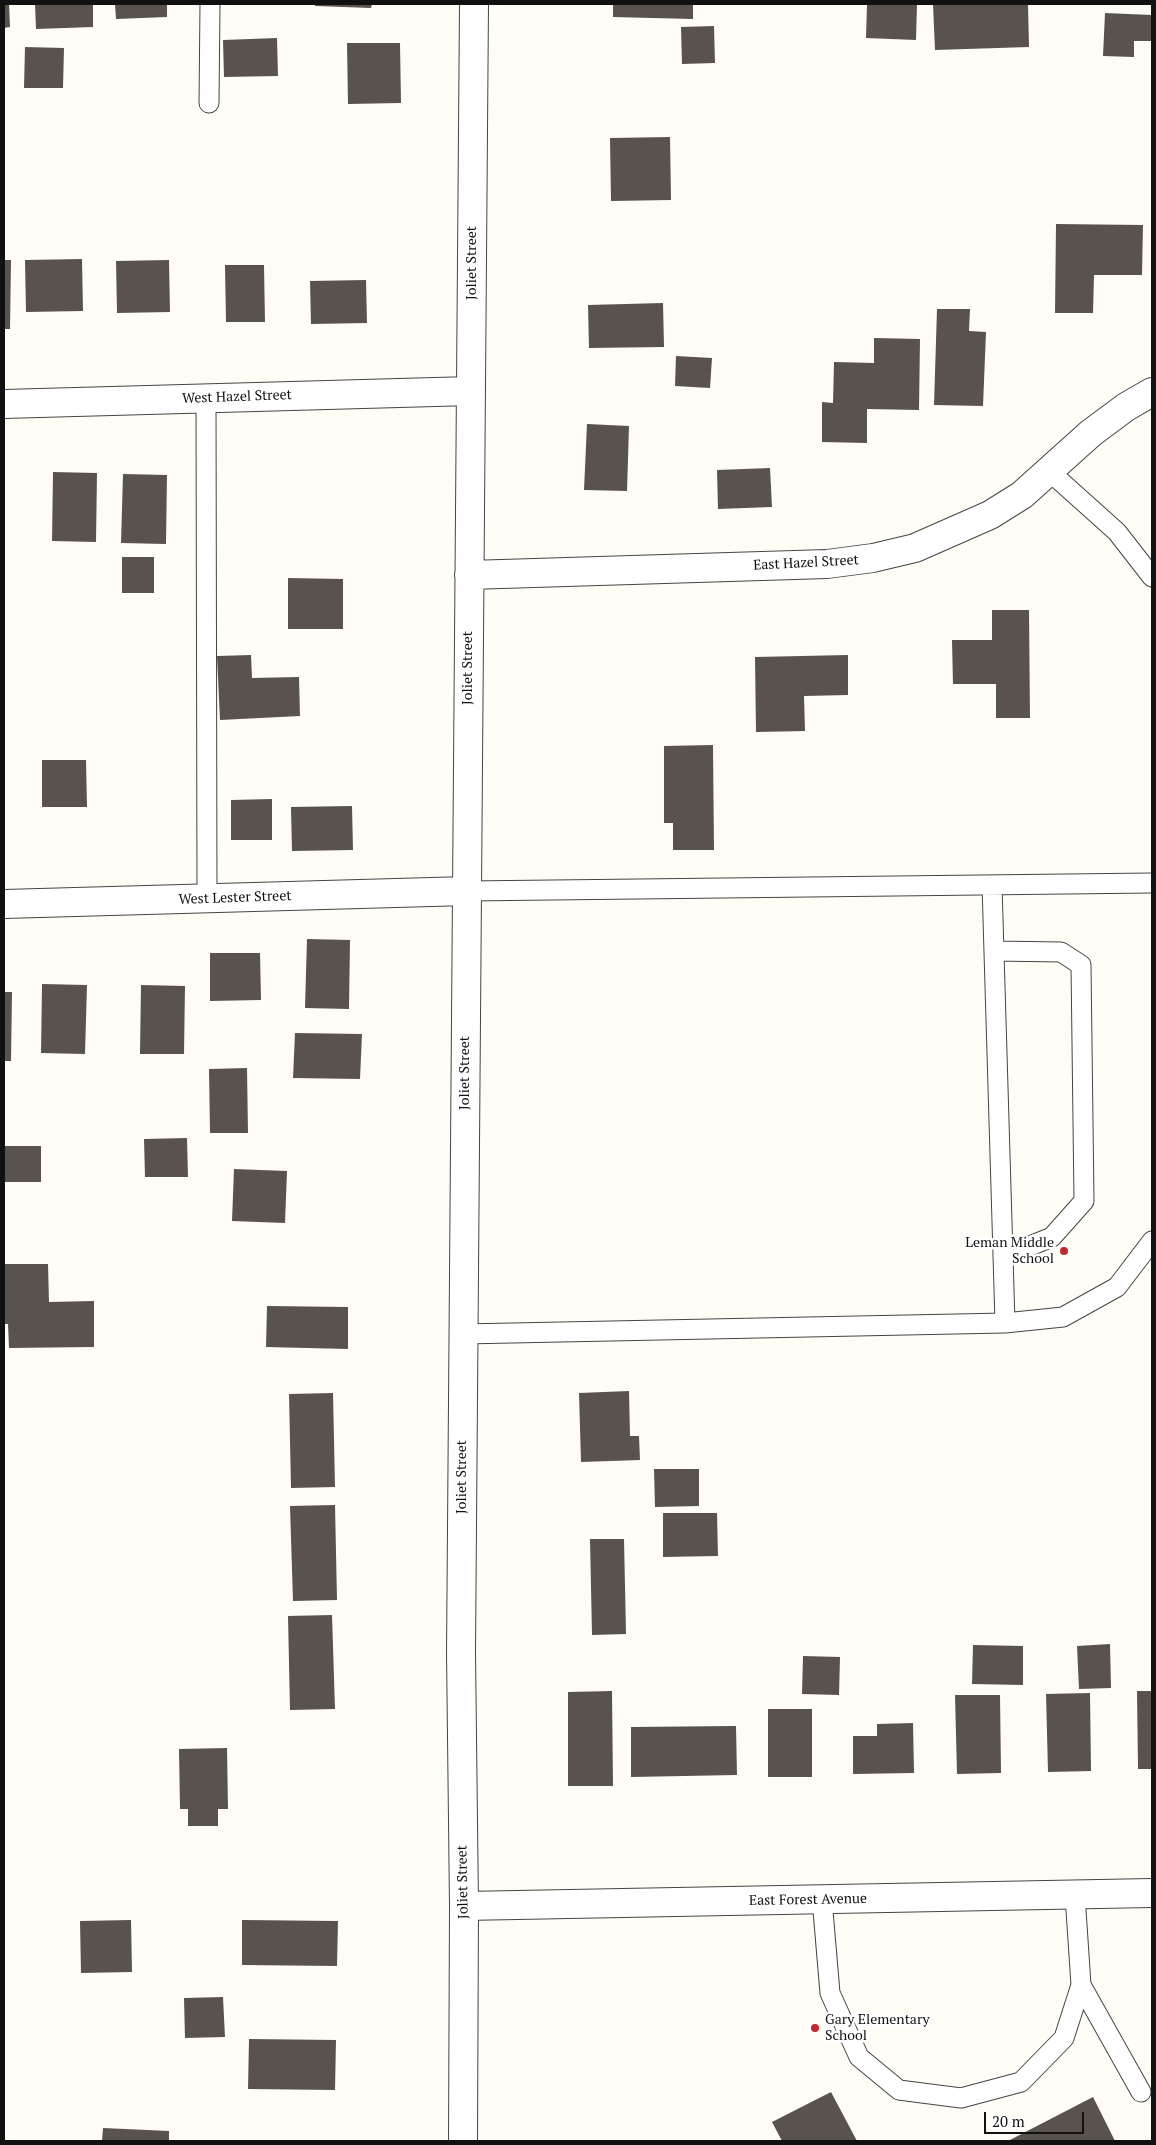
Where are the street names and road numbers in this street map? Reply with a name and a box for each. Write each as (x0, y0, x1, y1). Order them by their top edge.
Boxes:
street label: Joliet Street (464, 226, 480, 300)
street label: West Hazel Street (182, 387, 292, 407)
street label: East Hazel Street (753, 552, 859, 574)
street label: Joliet Street (460, 631, 476, 705)
street label: West Lester Street (178, 888, 292, 908)
street label: Joliet Street (457, 1036, 473, 1110)
street label: Joliet Street (454, 1440, 470, 1514)
street label: Joliet Street (454, 1845, 472, 1919)
street label: East Forest Avenue (749, 1891, 867, 1909)

